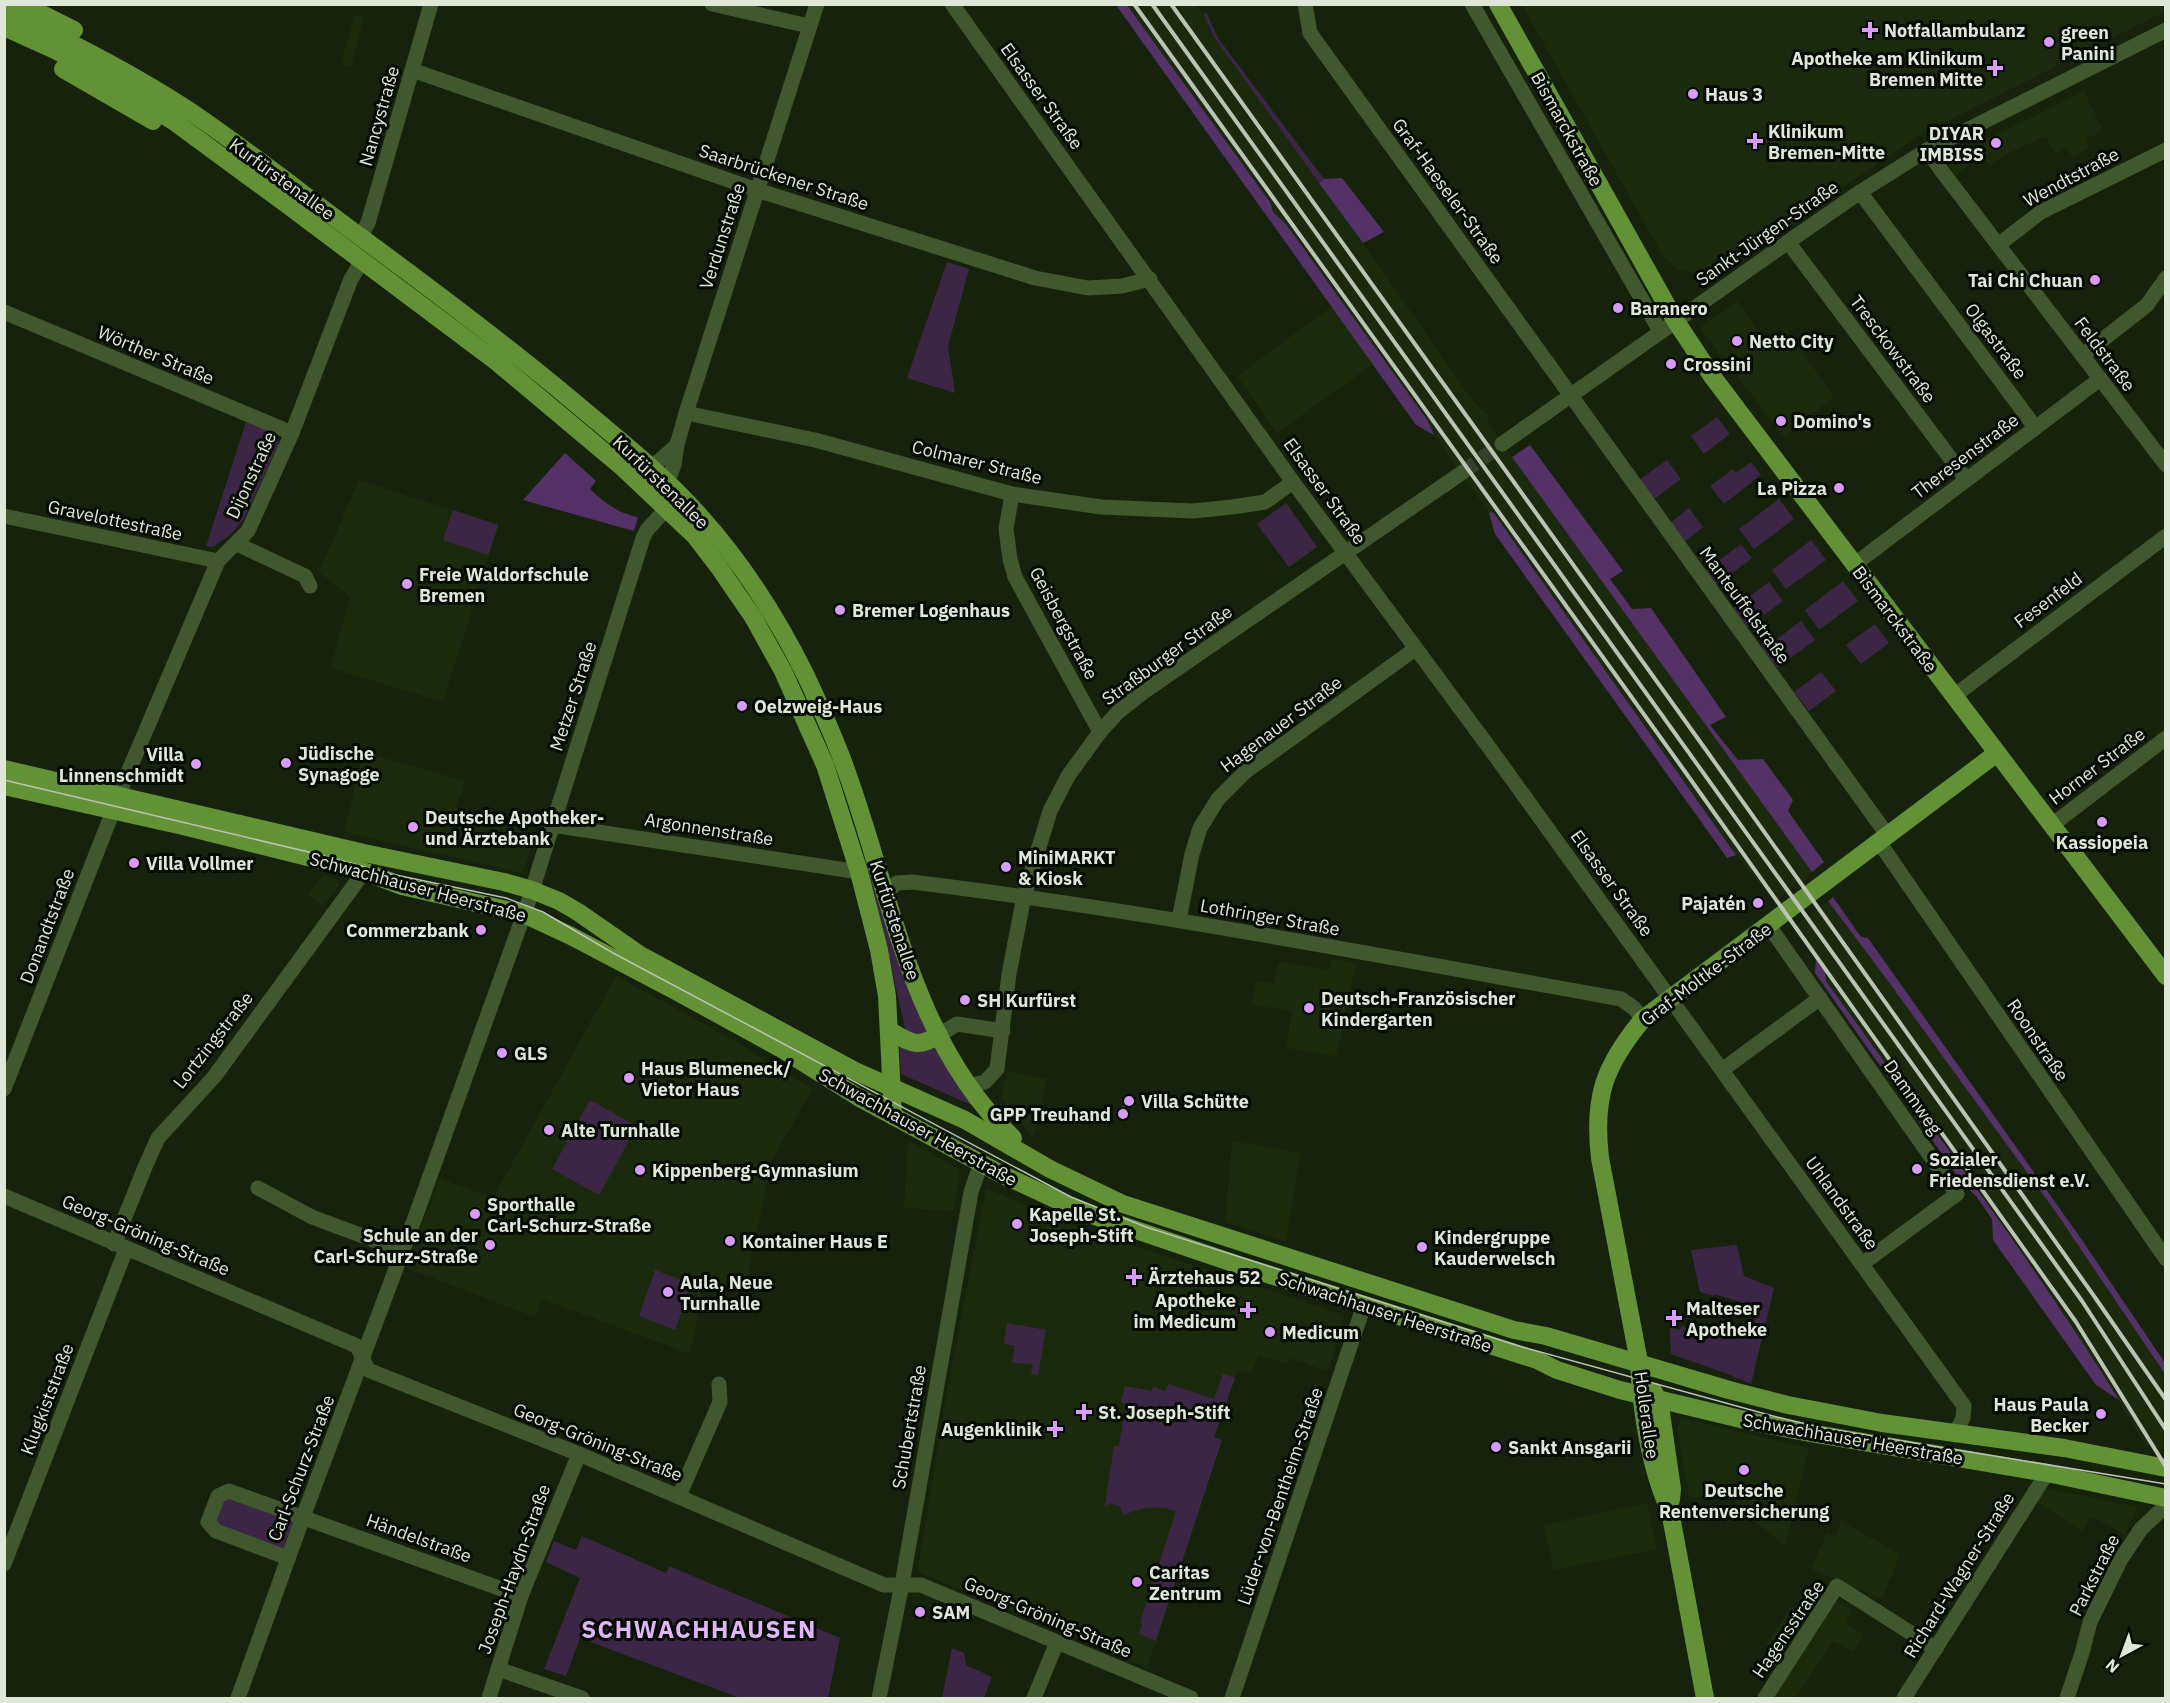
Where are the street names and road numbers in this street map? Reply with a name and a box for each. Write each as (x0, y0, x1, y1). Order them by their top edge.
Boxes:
street label: Elsasser Straße (996, 38, 1088, 154)
street label: Nancystraße (354, 63, 404, 169)
street label: Bismarckstraße (1526, 68, 1608, 191)
street label: Graf-Haeseler-Straße (1387, 114, 1509, 269)
street label: Kurfürstenallee (225, 133, 339, 225)
street label: Saarbrückener Straße (696, 139, 872, 215)
street label: Wendtstraße (2019, 142, 2123, 212)
street label: Sankt-Jürgen-Straße (1691, 175, 1843, 291)
street label: Verdunstraße (694, 180, 750, 292)
street label: Tresckowstraße (1845, 290, 1941, 408)
street label: Olgastraße (1960, 298, 2032, 384)
street label: Feldstraße (2070, 312, 2141, 396)
street label: Wörther Straße (94, 320, 218, 390)
street label: Theresenstraße (1907, 408, 2023, 504)
street label: Dijonstraße (221, 427, 281, 522)
street label: Kurfürstenallee (608, 430, 714, 534)
street label: Elsasser Straße (1279, 433, 1371, 549)
street label: Colmarer Straße (910, 435, 1044, 489)
street label: Gravelottestraße (46, 495, 184, 546)
street label: Manteuffelstraße (1695, 542, 1795, 668)
street label: Bismarckstraße (1847, 561, 1943, 677)
street label: Geisbergstraße (1025, 563, 1103, 683)
street label: Fesenfeld (2009, 567, 2087, 633)
street label: Straßburger Straße (1097, 600, 1237, 710)
street label: Metzer Straße (544, 638, 602, 754)
street label: Hagenauer Straße (1215, 671, 1347, 777)
street label: Horner Straße (2044, 722, 2150, 810)
street label: Argonnenstraße (643, 807, 775, 851)
street label: Elsasser Straße (1566, 825, 1658, 941)
street label: Schwachhauser Heerstraße (307, 847, 529, 927)
street label: Kurfürstenallee (865, 857, 925, 983)
street label: Donandtstraße (14, 865, 80, 987)
street label: Lothringer Straße (1198, 893, 1342, 941)
street label: Graf-Moltke-Straße (1636, 917, 1776, 1031)
street label: Lortzingstraße (168, 987, 258, 1093)
street label: Roonstraße (2002, 995, 2074, 1086)
street label: Dammweg (1879, 1055, 1947, 1139)
street label: Schwachhauser Heerstraße (815, 1063, 1021, 1191)
street label: Uhlandstraße (1800, 1152, 1884, 1254)
street label: Georg-Gröning-Straße (59, 1189, 234, 1281)
street label: Schwachhauser Heerstraße (1275, 1267, 1495, 1357)
street label: Klugkiststraße (15, 1340, 79, 1458)
street label: Schubertstraße (887, 1363, 931, 1491)
street label: Hollerallee (1629, 1370, 1665, 1460)
street label: Lüder-von-Bentheim-Straße (1232, 1384, 1328, 1608)
street label: Carl-Schurz-Straße (263, 1392, 339, 1544)
street label: Georg-Gröning-Straße (510, 1398, 686, 1486)
street label: Schwachhauser Heerstraße (1741, 1408, 1965, 1470)
street label: Joseph-Haydn-Straße (473, 1481, 555, 1657)
street label: Richard-Wagner-Straße (1899, 1488, 2020, 1662)
street label: Händelstraße (363, 1508, 475, 1568)
street label: Parkstraße (2064, 1530, 2124, 1620)
street label: Georg-Gröning-Straße (961, 1571, 1136, 1663)
street label: Hagensstraße (1747, 1576, 1829, 1682)

